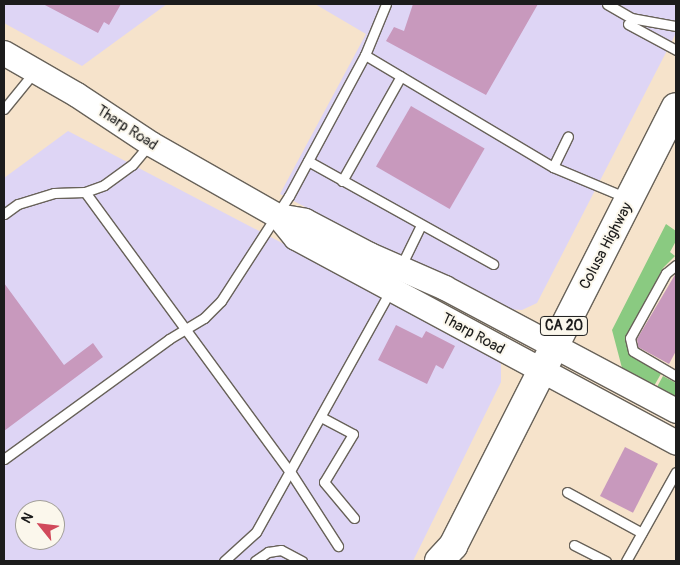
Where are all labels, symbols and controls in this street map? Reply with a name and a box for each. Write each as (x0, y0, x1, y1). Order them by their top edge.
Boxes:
street label: Tharp Road (93, 102, 161, 154)
street label: Colusa Highway (576, 199, 636, 293)
street label: Tharp Road (438, 309, 508, 359)
road number: CA 20 (539, 314, 589, 338)
north arrow (15, 500, 65, 550)
text: N (18, 510, 37, 526)

